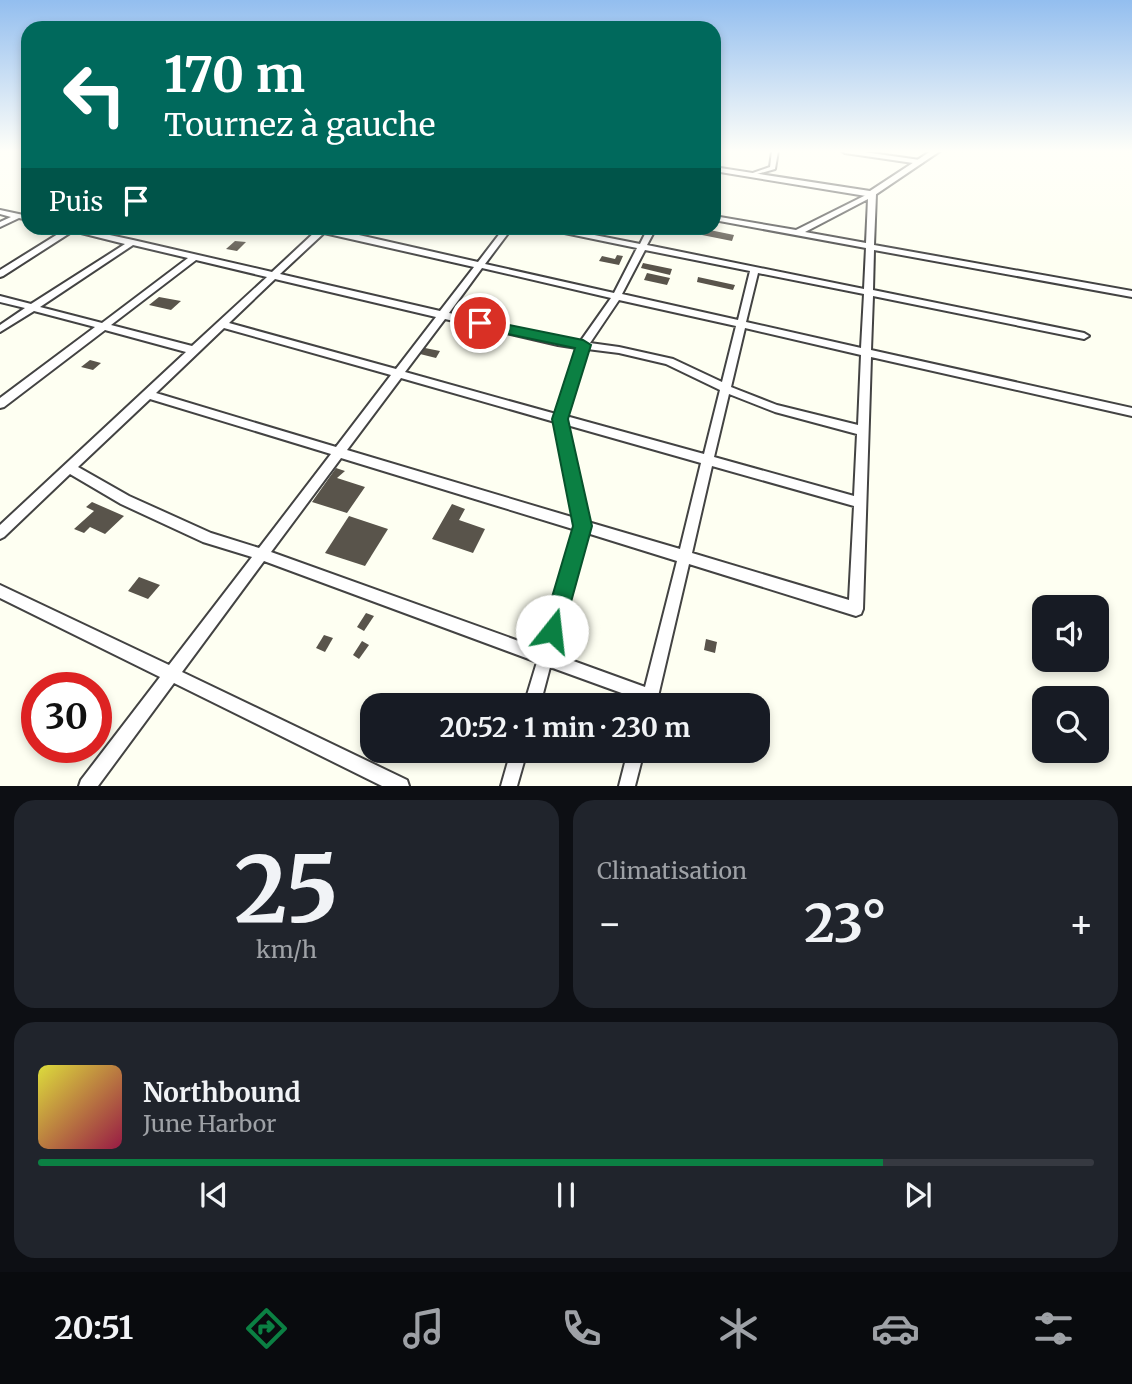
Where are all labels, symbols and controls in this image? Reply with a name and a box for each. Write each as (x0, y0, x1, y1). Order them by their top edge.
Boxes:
text: 170 m (164, 44, 305, 105)
icon: left (49, 49, 140, 140)
text: Tournez à gauche (164, 105, 435, 145)
icon: arrive (117, 182, 155, 220)
text: Puis (49, 185, 103, 218)
pin (450, 293, 510, 353)
icon: arrive (461, 304, 499, 342)
position arrow (515, 594, 589, 668)
map controls (1032, 595, 1109, 763)
button: sound (1032, 595, 1109, 672)
speed limit sign: 30 (21, 672, 112, 763)
button: search (1032, 686, 1109, 763)
text: 20:52 · 1 min · 230 m (440, 711, 690, 744)
text: 25 (234, 832, 339, 947)
text: Climatisation (597, 856, 747, 885)
text: 23° (804, 891, 887, 956)
text: − (597, 900, 622, 947)
text: + (1069, 900, 1094, 947)
text: km/h (256, 935, 317, 964)
text: Northbound (143, 1076, 301, 1109)
text: June Harbor (143, 1109, 276, 1138)
icon: previous (195, 1176, 233, 1214)
icon: pause (547, 1176, 585, 1214)
icon: next (899, 1176, 937, 1214)
icon: directions (242, 1304, 291, 1353)
icon: music (399, 1304, 448, 1353)
icon: phone (557, 1304, 606, 1353)
icon: climate (714, 1304, 763, 1353)
icon: car (871, 1304, 920, 1353)
icon: filters (1029, 1304, 1078, 1353)
text: 20:51 (54, 1308, 133, 1348)

